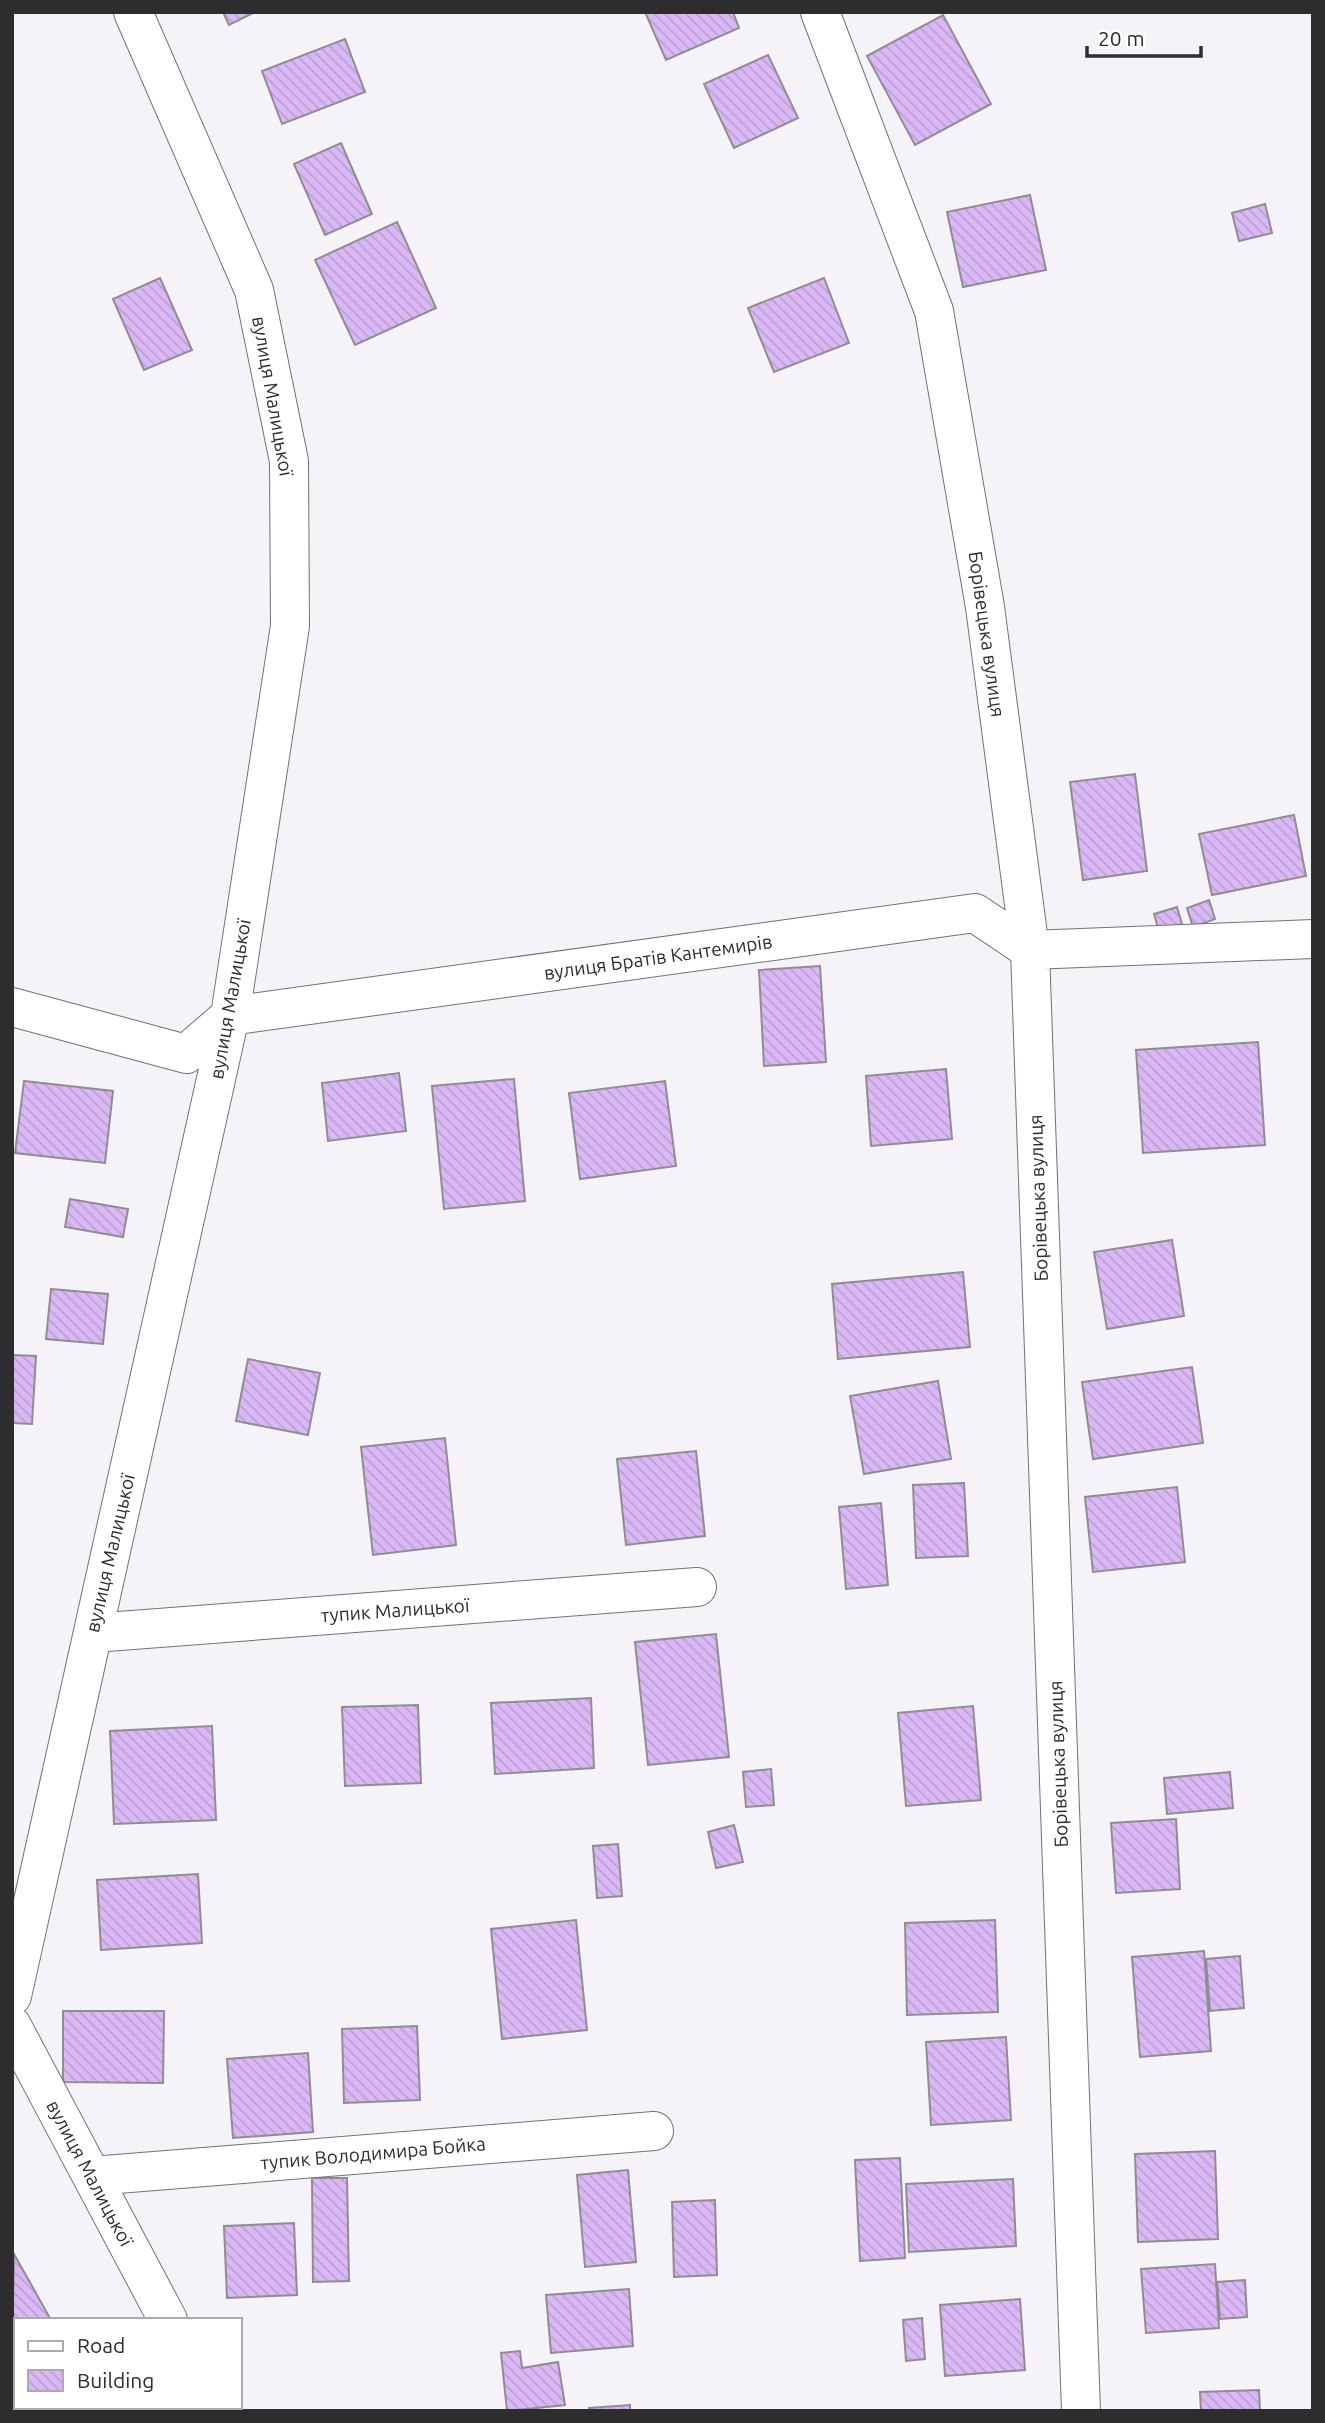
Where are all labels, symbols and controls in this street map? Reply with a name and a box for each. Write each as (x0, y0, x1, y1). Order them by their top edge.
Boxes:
scale bar (1087, 14, 1201, 58)
text: 20 m (1098, 26, 1145, 50)
street label: вулиця Малицької (248, 314, 298, 478)
street label: Борівецька вулиця (964, 550, 1010, 718)
street label: вулиця Малицької (205, 917, 255, 1081)
street label: вулиця Братів Кантемирів (542, 930, 774, 984)
street label: Борівецька вулиця (1024, 1114, 1052, 1282)
street label: вулиця Малицької (81, 1471, 139, 1634)
street label: тупик Малицької (320, 1594, 470, 1626)
street label: Борівецька вулиця (1044, 1680, 1072, 1848)
street label: вулиця Малицької (42, 2096, 138, 2250)
street label: тупик Володимира Бойка (259, 2132, 487, 2174)
legend (14, 2318, 242, 2409)
text: Road (77, 2333, 125, 2357)
text: Building (77, 2368, 154, 2392)

